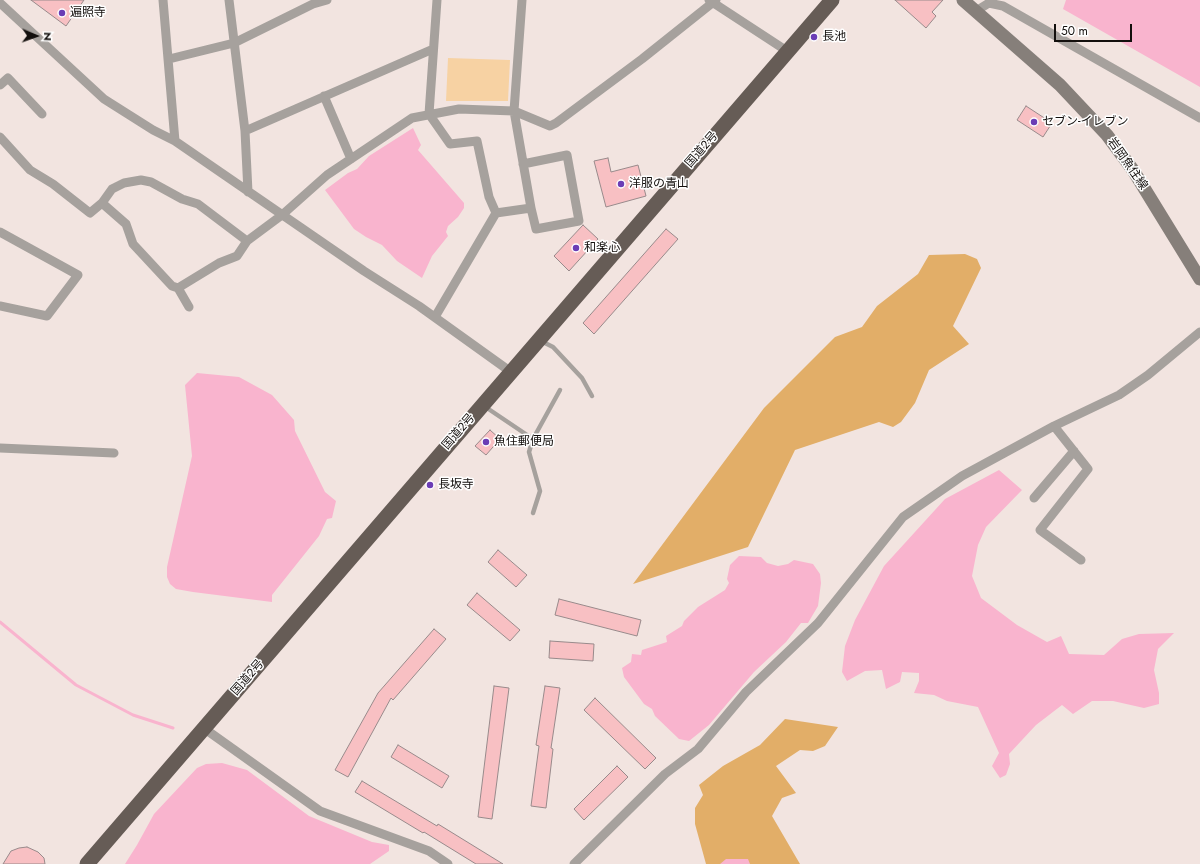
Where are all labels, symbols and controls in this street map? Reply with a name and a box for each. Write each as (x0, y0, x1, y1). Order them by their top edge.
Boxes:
place label: 遍照寺 (70, 6, 106, 20)
marker: 遍照寺 (57, 8, 67, 18)
north arrow (16, 16, 56, 56)
scale bar (1056, 16, 1134, 42)
text: 50 m (1061, 22, 1088, 40)
place label: 長池 (822, 30, 846, 44)
text: N (40, 32, 56, 41)
marker: 長池 (809, 32, 819, 42)
place label: セブン-イレブン (1042, 115, 1129, 129)
marker: セブン-イレブン (1029, 117, 1039, 127)
street label: 国道2号 (683, 129, 721, 171)
street label: 岩岡魚住線 (1104, 135, 1150, 193)
place label: 洋服の青山 (629, 177, 689, 191)
marker: 洋服の青山 (616, 179, 626, 189)
place label: 和楽心 (584, 241, 620, 255)
marker: 和楽心 (571, 243, 581, 253)
street label: 国道2号 (440, 411, 478, 453)
place label: 魚住郵便局 (494, 435, 554, 449)
marker: 魚住郵便局 (481, 437, 491, 447)
place label: 長坂寺 (438, 478, 474, 492)
marker: 長坂寺 (425, 480, 435, 490)
street label: 国道2号 (229, 657, 267, 699)

